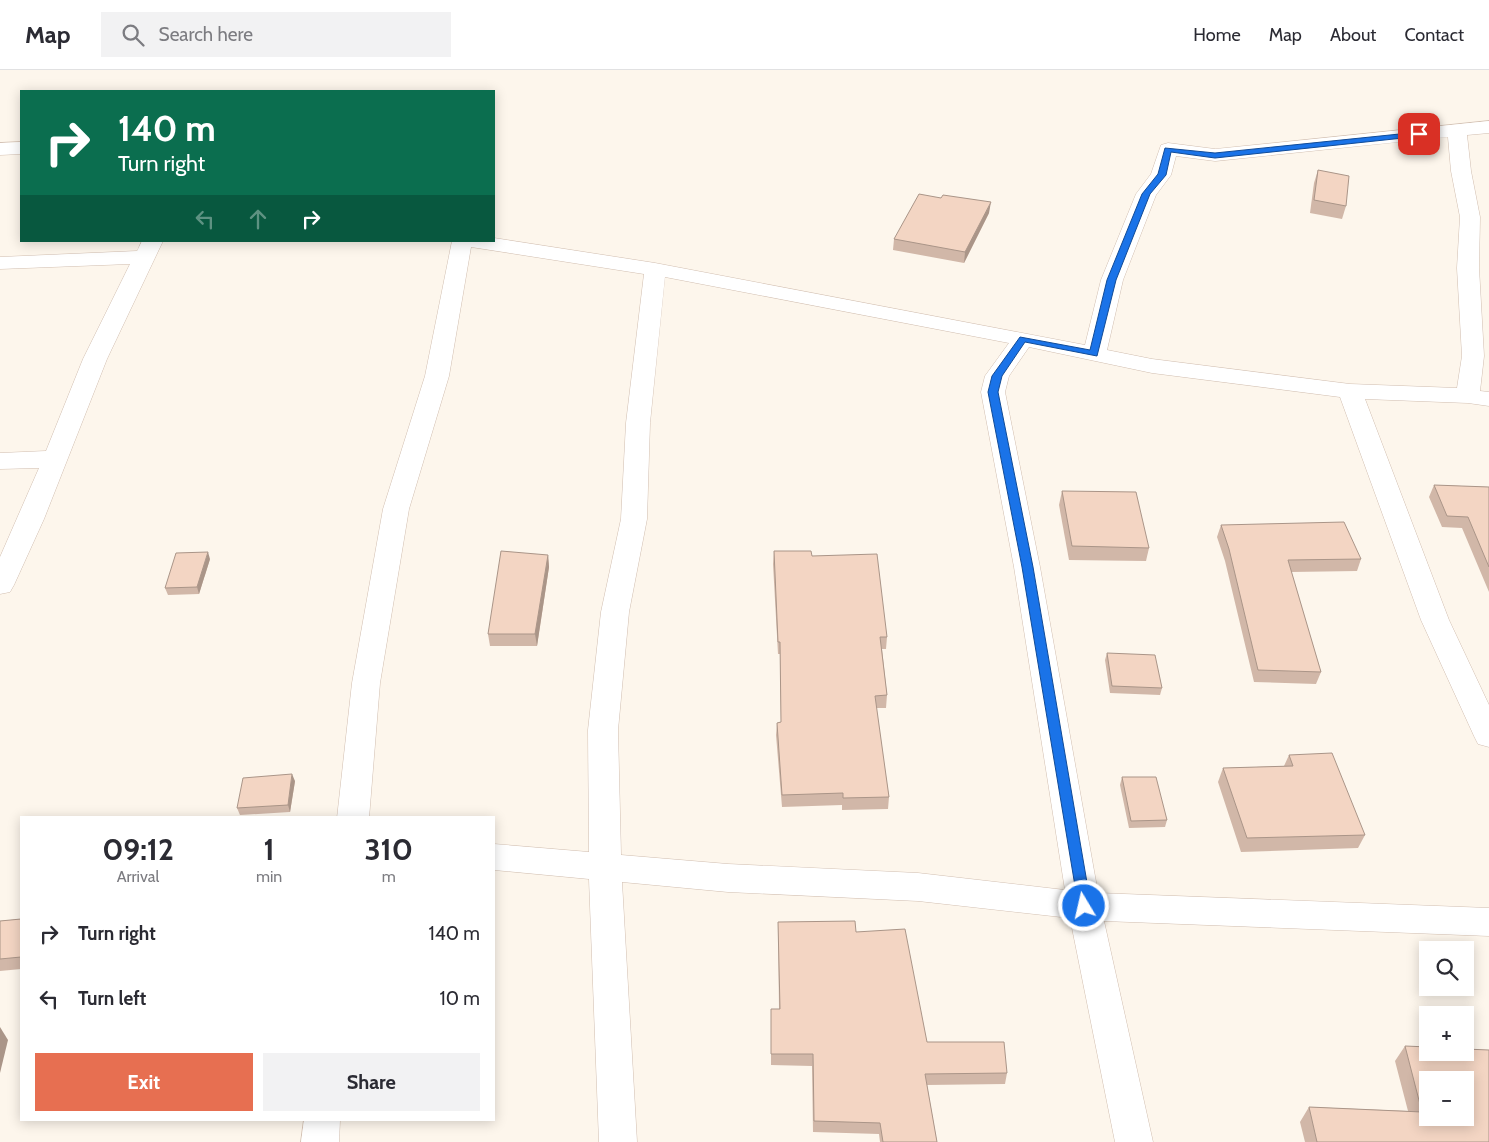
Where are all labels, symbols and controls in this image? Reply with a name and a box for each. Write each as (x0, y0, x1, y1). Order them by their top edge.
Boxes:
search box (101, 12, 451, 57)
text: Map (25, 20, 71, 49)
icon: search (119, 21, 147, 49)
text: Search here (159, 23, 253, 46)
text: Home (1193, 24, 1241, 46)
text: Map (1269, 24, 1302, 46)
text: About (1330, 24, 1376, 46)
text: Contact (1404, 24, 1464, 46)
text: 140 m (118, 107, 216, 150)
icon: right (35, 110, 100, 175)
pin (1398, 113, 1440, 155)
icon: arrive (1405, 120, 1433, 148)
text: Turn right (118, 150, 205, 177)
icon: left (191, 205, 219, 233)
icon: ahead (244, 205, 272, 233)
icon: right (297, 205, 325, 233)
text: 09:12 (102, 831, 174, 868)
text: 1 (264, 831, 275, 868)
text: 310 (364, 831, 413, 868)
text: Arrival (117, 867, 159, 886)
text: min (256, 867, 282, 886)
text: m (382, 867, 396, 886)
position arrow (1057, 879, 1109, 931)
icon: right (35, 920, 63, 948)
text: Turn right (78, 922, 156, 945)
text: 140 m (429, 922, 480, 945)
map controls (1419, 941, 1474, 1126)
button: search (1419, 941, 1474, 996)
icon: left (35, 985, 63, 1013)
text: Turn left (78, 987, 146, 1010)
text: 10 m (440, 987, 480, 1010)
button: + (1419, 1006, 1474, 1061)
button: Exit (35, 1053, 253, 1111)
button: Share (263, 1053, 480, 1111)
button: − (1419, 1071, 1474, 1126)

